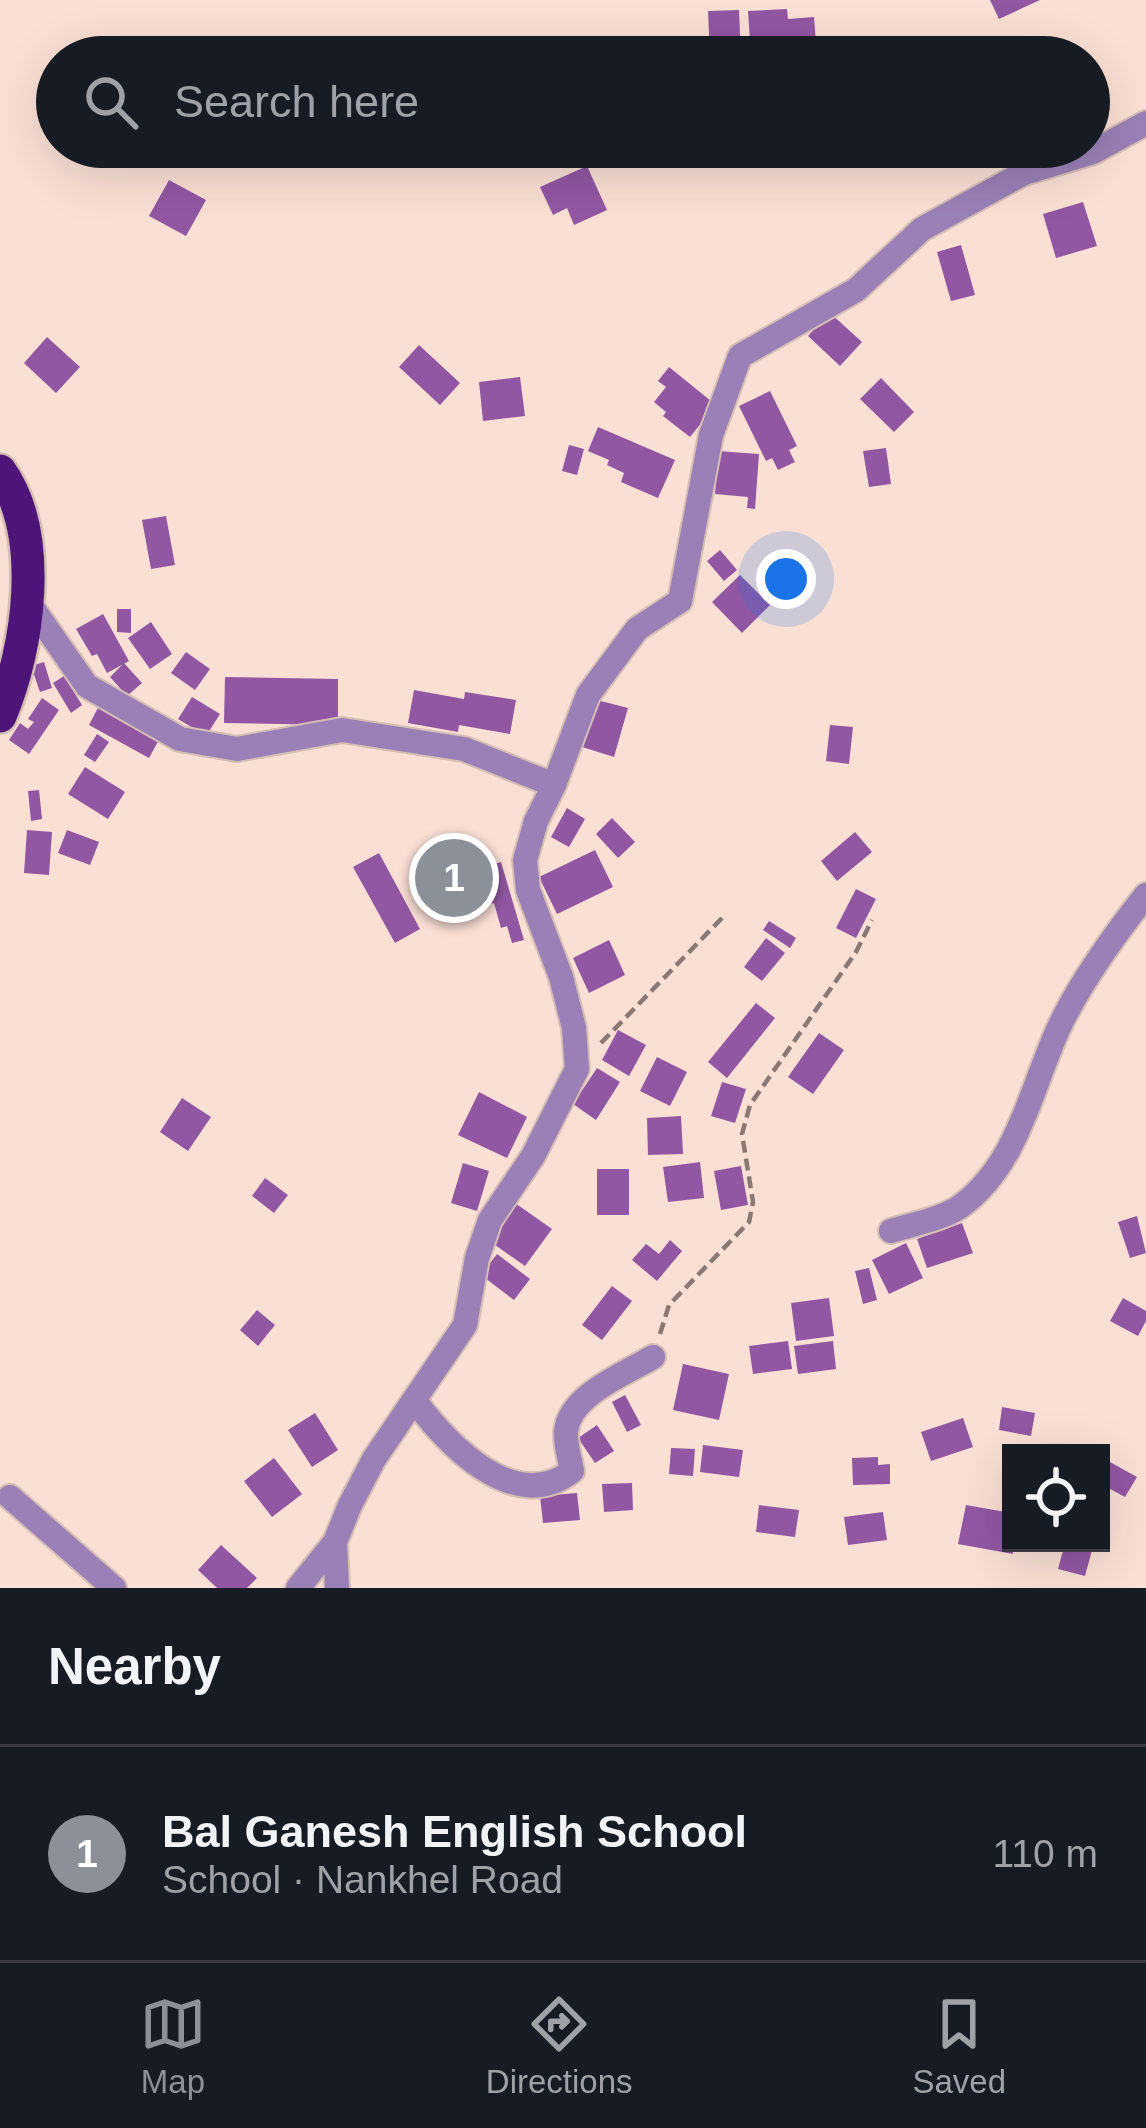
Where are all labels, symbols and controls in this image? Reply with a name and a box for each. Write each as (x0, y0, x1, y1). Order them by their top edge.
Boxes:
search box (36, 36, 1110, 168)
icon: search (78, 69, 144, 135)
text: Search here (174, 76, 419, 127)
your location (756, 549, 816, 609)
pin: 1 (415, 833, 493, 923)
map controls (1002, 1444, 1110, 1552)
button: locate (1002, 1444, 1110, 1552)
text: Nearby (48, 1638, 221, 1695)
text: Bal Ganesh English School (162, 1806, 747, 1857)
text: 1 (76, 1832, 98, 1875)
text: 110 m (993, 1832, 1098, 1875)
text: School · Nankhel Road (162, 1858, 563, 1901)
tab: Map (140, 1991, 206, 2101)
tab: Directions (486, 1991, 633, 2101)
tab: Saved (912, 1991, 1006, 2101)

